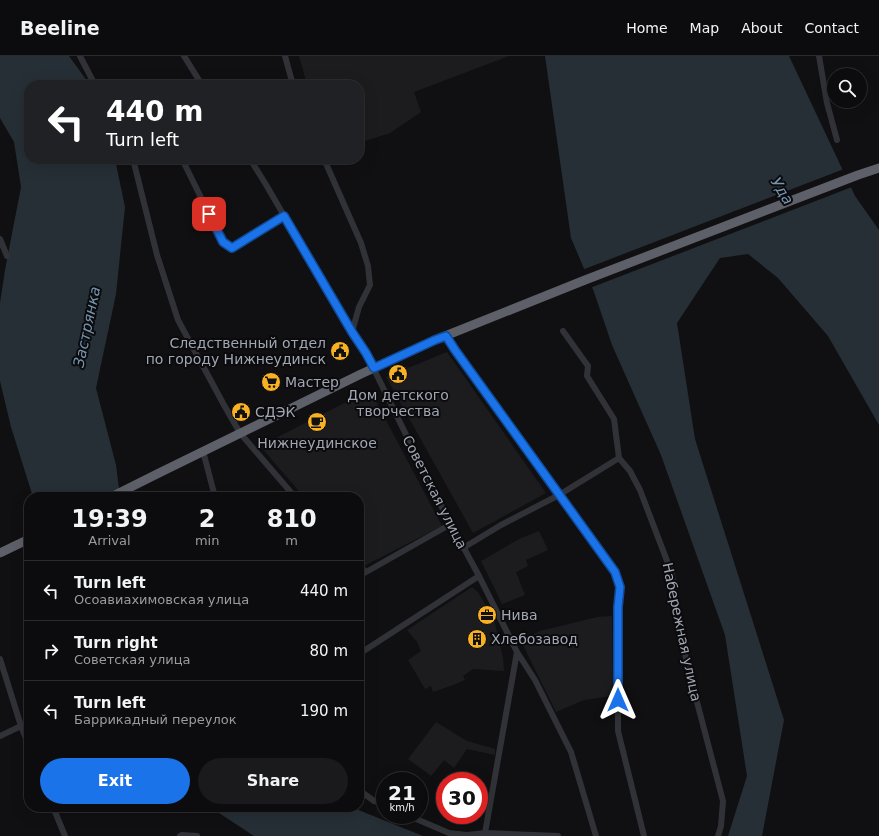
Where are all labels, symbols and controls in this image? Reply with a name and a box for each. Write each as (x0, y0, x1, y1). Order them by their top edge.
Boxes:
text: Beeline (20, 17, 100, 39)
text: Home (626, 20, 668, 36)
text: Map (690, 20, 719, 36)
text: About (741, 20, 783, 36)
text: Contact (805, 20, 859, 36)
map controls (827, 68, 867, 108)
button: search (827, 68, 867, 108)
text: 440 m (106, 95, 203, 128)
icon: left (40, 96, 92, 148)
text: Turn left (106, 129, 179, 150)
water label: Уда (767, 174, 797, 208)
pin (192, 197, 226, 231)
icon: arrive (198, 203, 220, 225)
water label: Застрянка (70, 285, 104, 369)
place label: Следственный отдел по городу Нижнеудинск (146, 335, 326, 367)
public building icon: Следственный отдел по городу Нижнеудинск (329, 340, 351, 362)
public building icon: Дом детского творчества (387, 363, 409, 385)
supermarket icon: Мастер (260, 371, 282, 393)
place label: Мастер (285, 374, 339, 390)
place label: Дом детского творчества (347, 387, 449, 419)
public building icon: СДЭК (230, 401, 252, 423)
place label: СДЭК (255, 404, 295, 420)
cafe icon: Нижнеудинское (306, 411, 328, 433)
street label: Советская улица (399, 432, 471, 552)
place label: Нижнеудинское (257, 435, 377, 451)
text: 19:39 (71, 505, 148, 533)
text: 2 (199, 505, 215, 533)
text: 810 (267, 505, 317, 533)
text: Arrival (88, 533, 131, 548)
text: min (195, 533, 219, 548)
text: m (285, 533, 298, 548)
street label: Набережная улица (659, 561, 705, 703)
text: Turn left (74, 574, 146, 592)
icon: left (40, 580, 62, 602)
text: 440 m (300, 582, 348, 600)
text: Осоавиахимовская улица (74, 592, 249, 607)
office icon: Нива (476, 604, 498, 626)
place label: Нива (501, 607, 537, 623)
building icon: Хлебозавод (466, 628, 488, 650)
place label: Хлебозавод (491, 631, 578, 647)
text: Turn right (74, 634, 158, 652)
icon: right (40, 640, 62, 662)
text: 80 m (310, 642, 348, 660)
text: Советская улица (74, 652, 190, 667)
position arrow (597, 679, 639, 721)
text: Turn left (74, 694, 146, 712)
icon: left (40, 700, 62, 722)
text: 190 m (300, 702, 348, 720)
text: Баррикадный переулок (74, 712, 237, 727)
button: Exit (40, 758, 190, 804)
button: Share (198, 758, 348, 804)
speed limit sign: 30 (436, 772, 488, 824)
text: 21 (388, 781, 416, 805)
text: km/h (389, 802, 415, 813)

